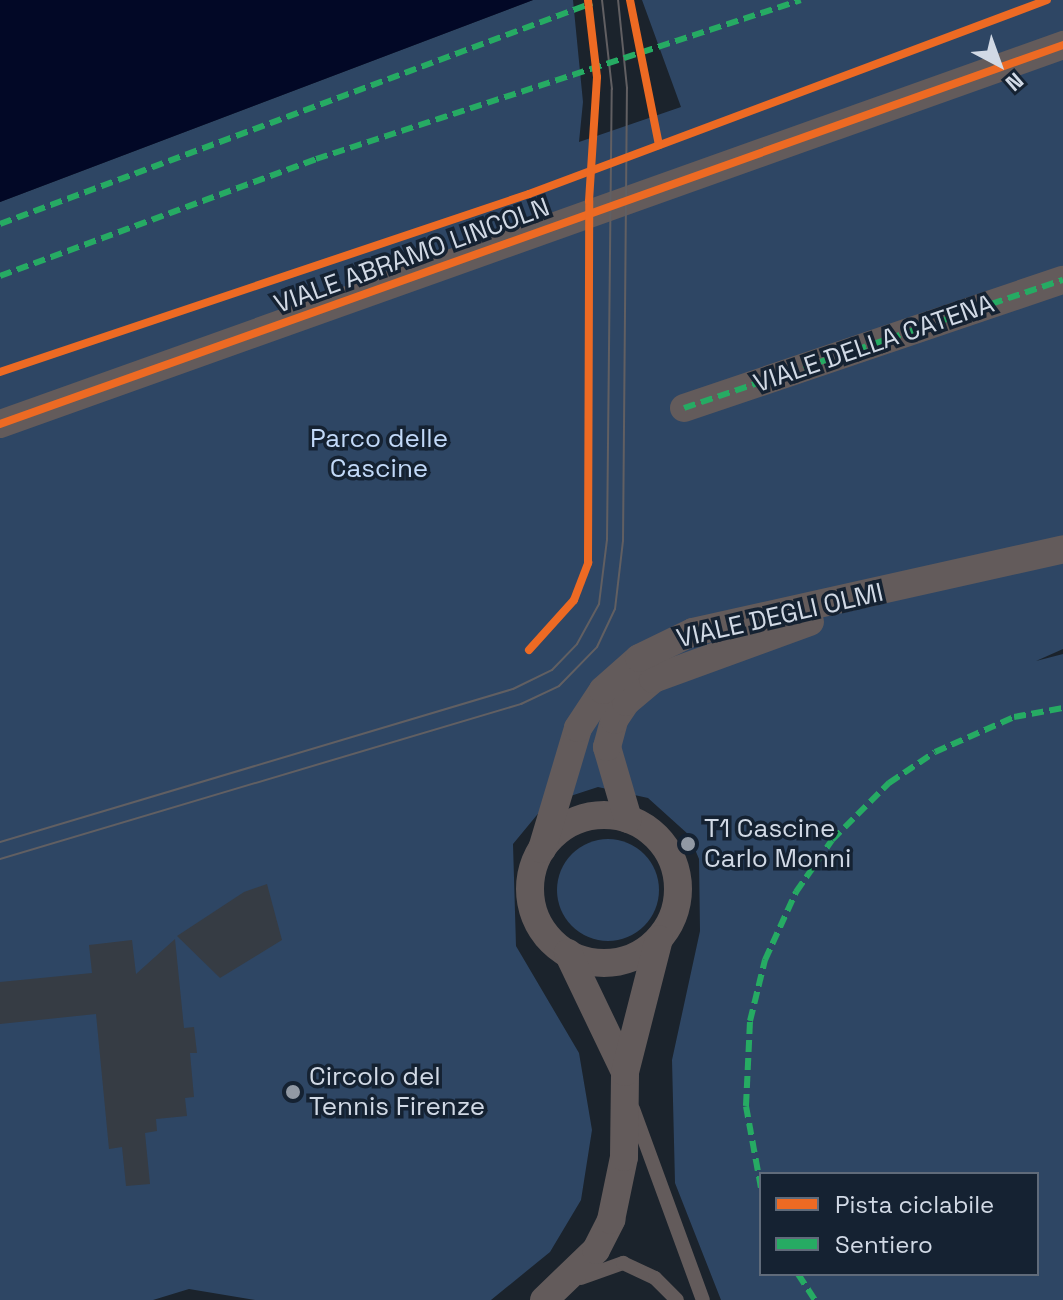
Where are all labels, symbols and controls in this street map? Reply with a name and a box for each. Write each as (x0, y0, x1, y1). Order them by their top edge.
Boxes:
north arrow (959, 24, 1039, 104)
text: N (1000, 67, 1029, 98)
street label: VIALE ABRAMO LINCOLN (270, 192, 554, 320)
street label: VIALE DELLA CATENA (750, 288, 998, 400)
park label: Parco delle Cascine (310, 423, 448, 484)
street label: VIALE DEGLI OLMI (674, 577, 886, 655)
place label: T1 Cascine Carlo Monni (704, 813, 851, 874)
marker: T1 Cascine Carlo Monni (679, 835, 697, 853)
place label: Circolo del Tennis Firenze (309, 1061, 485, 1122)
marker: Circolo del Tennis Firenze (284, 1083, 302, 1101)
legend (759, 1172, 1039, 1276)
text: Pista ciclabile (835, 1189, 994, 1220)
text: Sentiero (835, 1229, 933, 1260)

